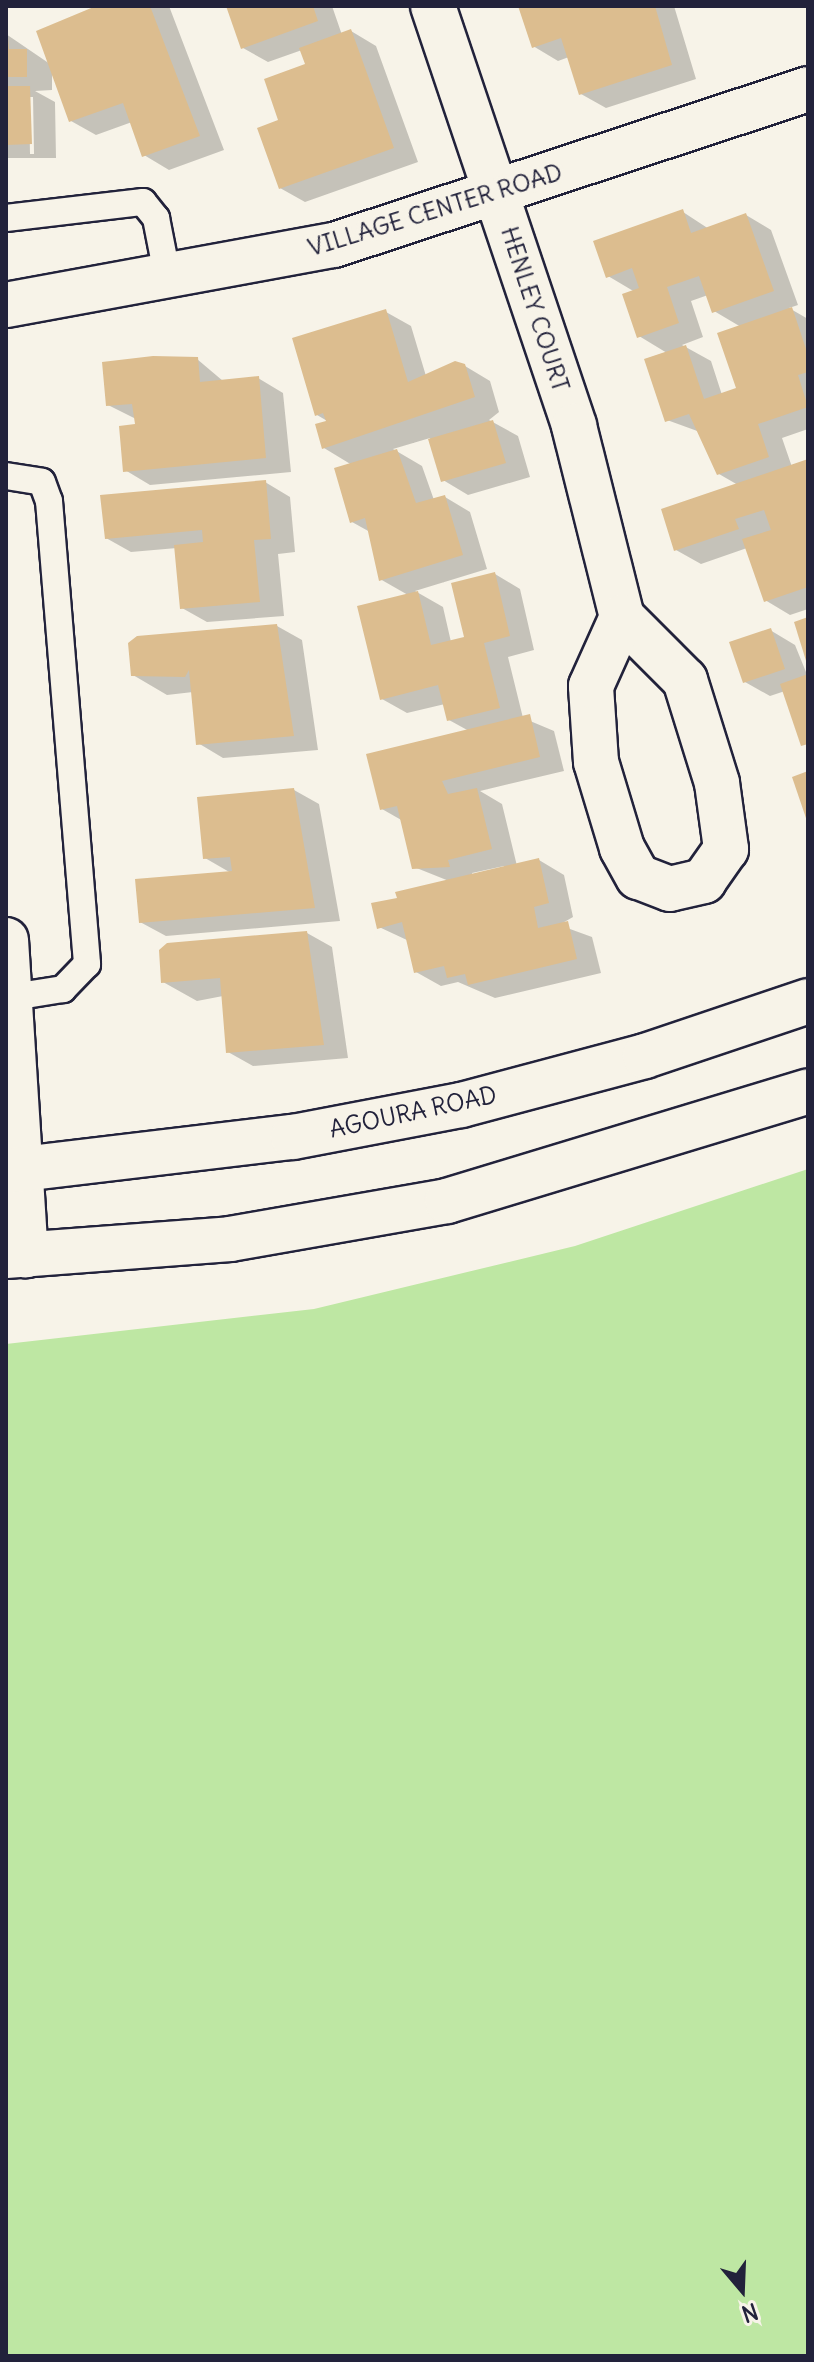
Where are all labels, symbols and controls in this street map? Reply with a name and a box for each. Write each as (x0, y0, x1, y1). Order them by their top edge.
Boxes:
street label: VILLAGE CENTER ROAD (304, 158, 566, 262)
street label: HENLEY COURT (495, 223, 575, 395)
street label: AGOURA ROAD (327, 1080, 499, 1144)
north arrow (702, 2250, 782, 2330)
text: N (738, 2297, 762, 2328)

